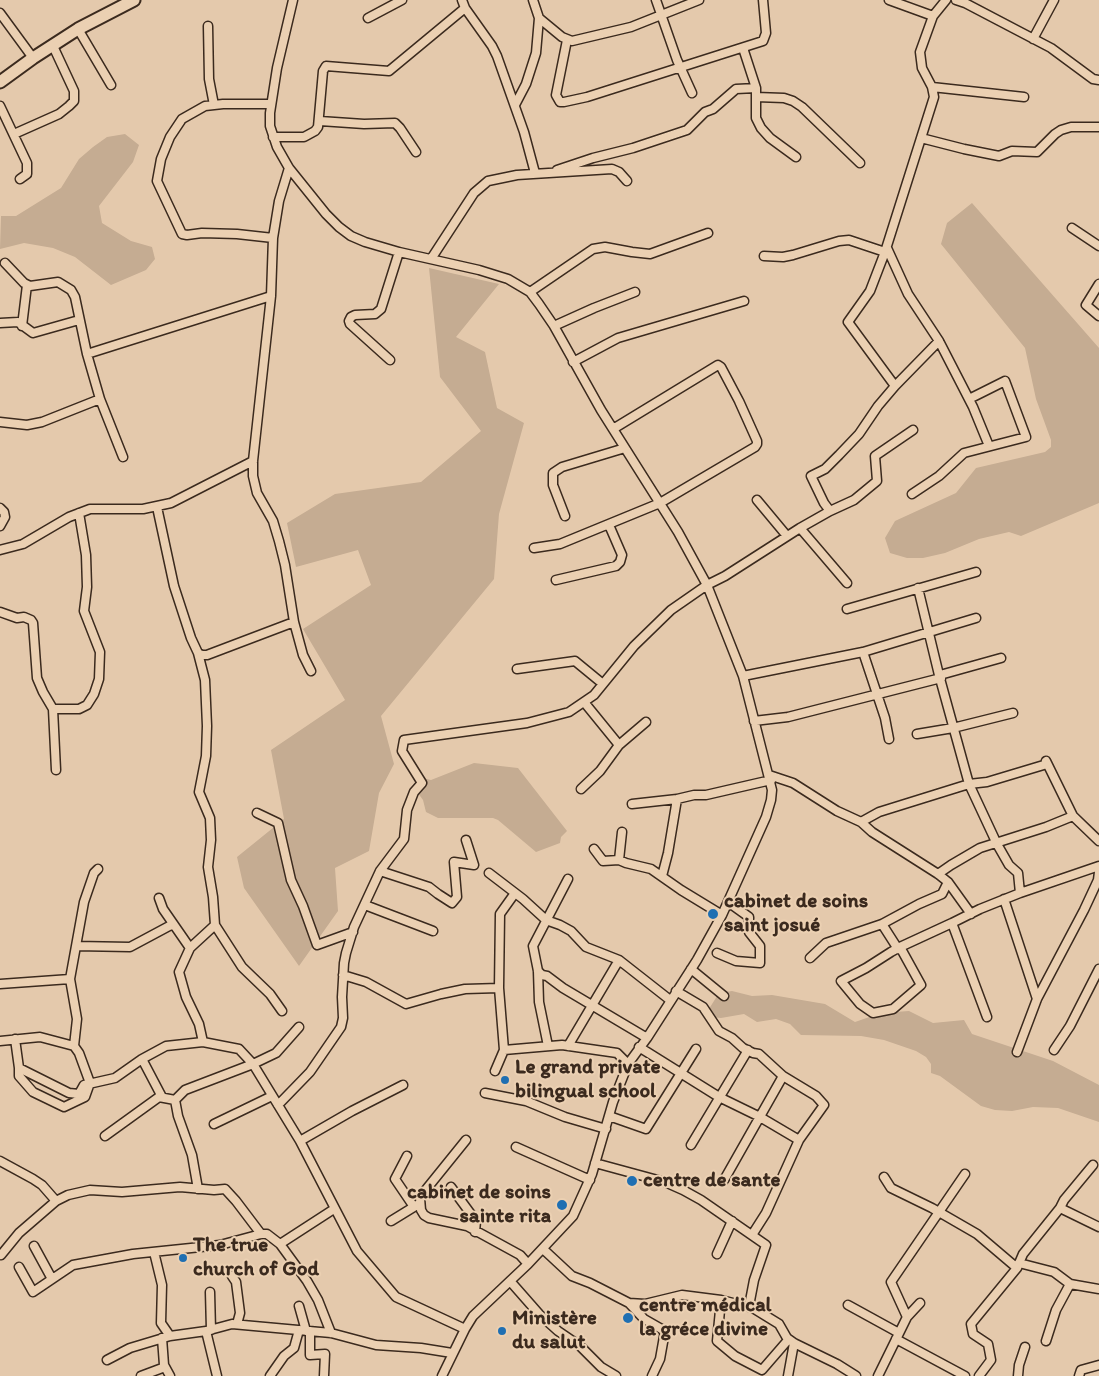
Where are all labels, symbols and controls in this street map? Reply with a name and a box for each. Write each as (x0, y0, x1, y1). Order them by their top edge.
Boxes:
place label: cabinet de soins saint josué (724, 889, 868, 939)
marker: cabinet de soins saint josué (706, 907, 720, 921)
place label: Le grand private bilingual school (515, 1055, 661, 1105)
marker: Le grand private bilingual school (499, 1074, 511, 1086)
place label: centre de sante (643, 1168, 781, 1194)
marker: centre de sante (625, 1174, 639, 1188)
place label: cabinet de soins sainte rita (407, 1180, 551, 1230)
marker: cabinet de soins sainte rita (555, 1198, 569, 1212)
place label: The true church of God (193, 1233, 319, 1283)
marker: The true church of God (177, 1252, 189, 1264)
place label: centre médical la gréce divine (639, 1293, 771, 1343)
place label: Ministère du salut (512, 1306, 597, 1356)
marker: centre médical la gréce divine (621, 1311, 635, 1325)
marker: Ministère du salut (496, 1325, 508, 1337)

